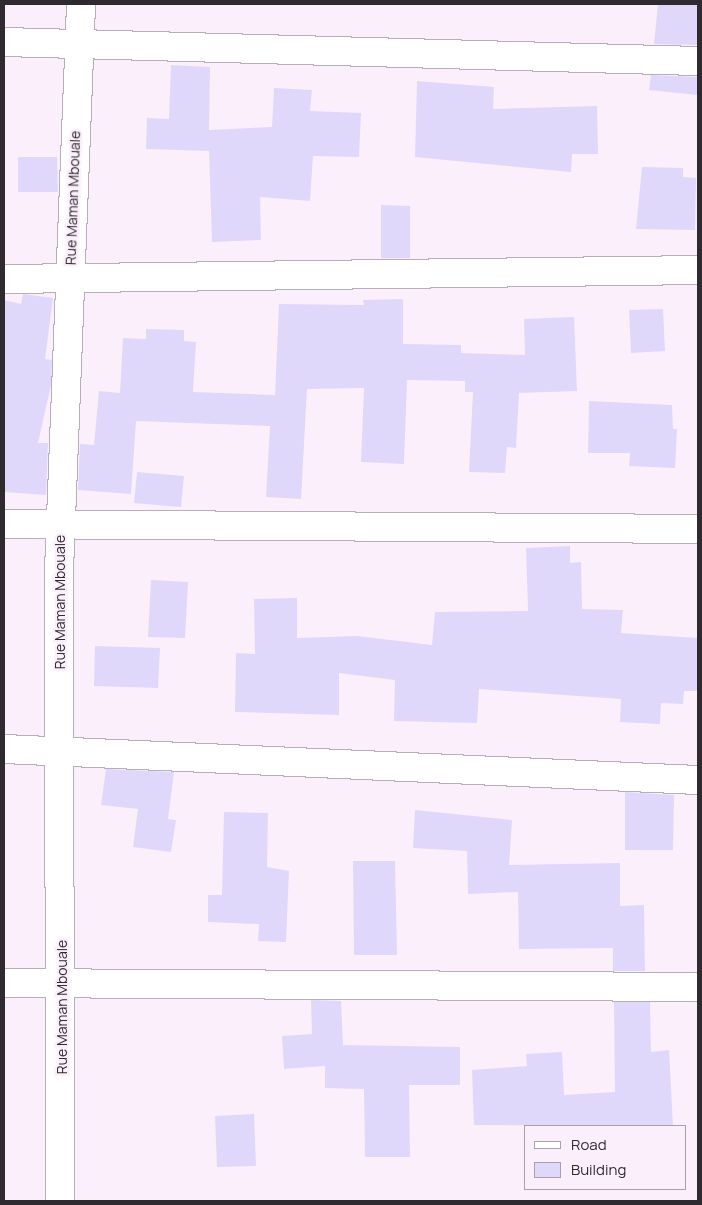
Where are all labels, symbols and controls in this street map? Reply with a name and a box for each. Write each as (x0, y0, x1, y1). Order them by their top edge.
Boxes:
street label: Rue Maman Mbouale (62, 131, 84, 265)
street label: Rue Maman Mbouale (52, 535, 68, 669)
street label: Rue Maman Mbouale (54, 940, 70, 1074)
legend (524, 1125, 687, 1190)
text: Road (571, 1134, 607, 1155)
text: Building (571, 1159, 626, 1180)

